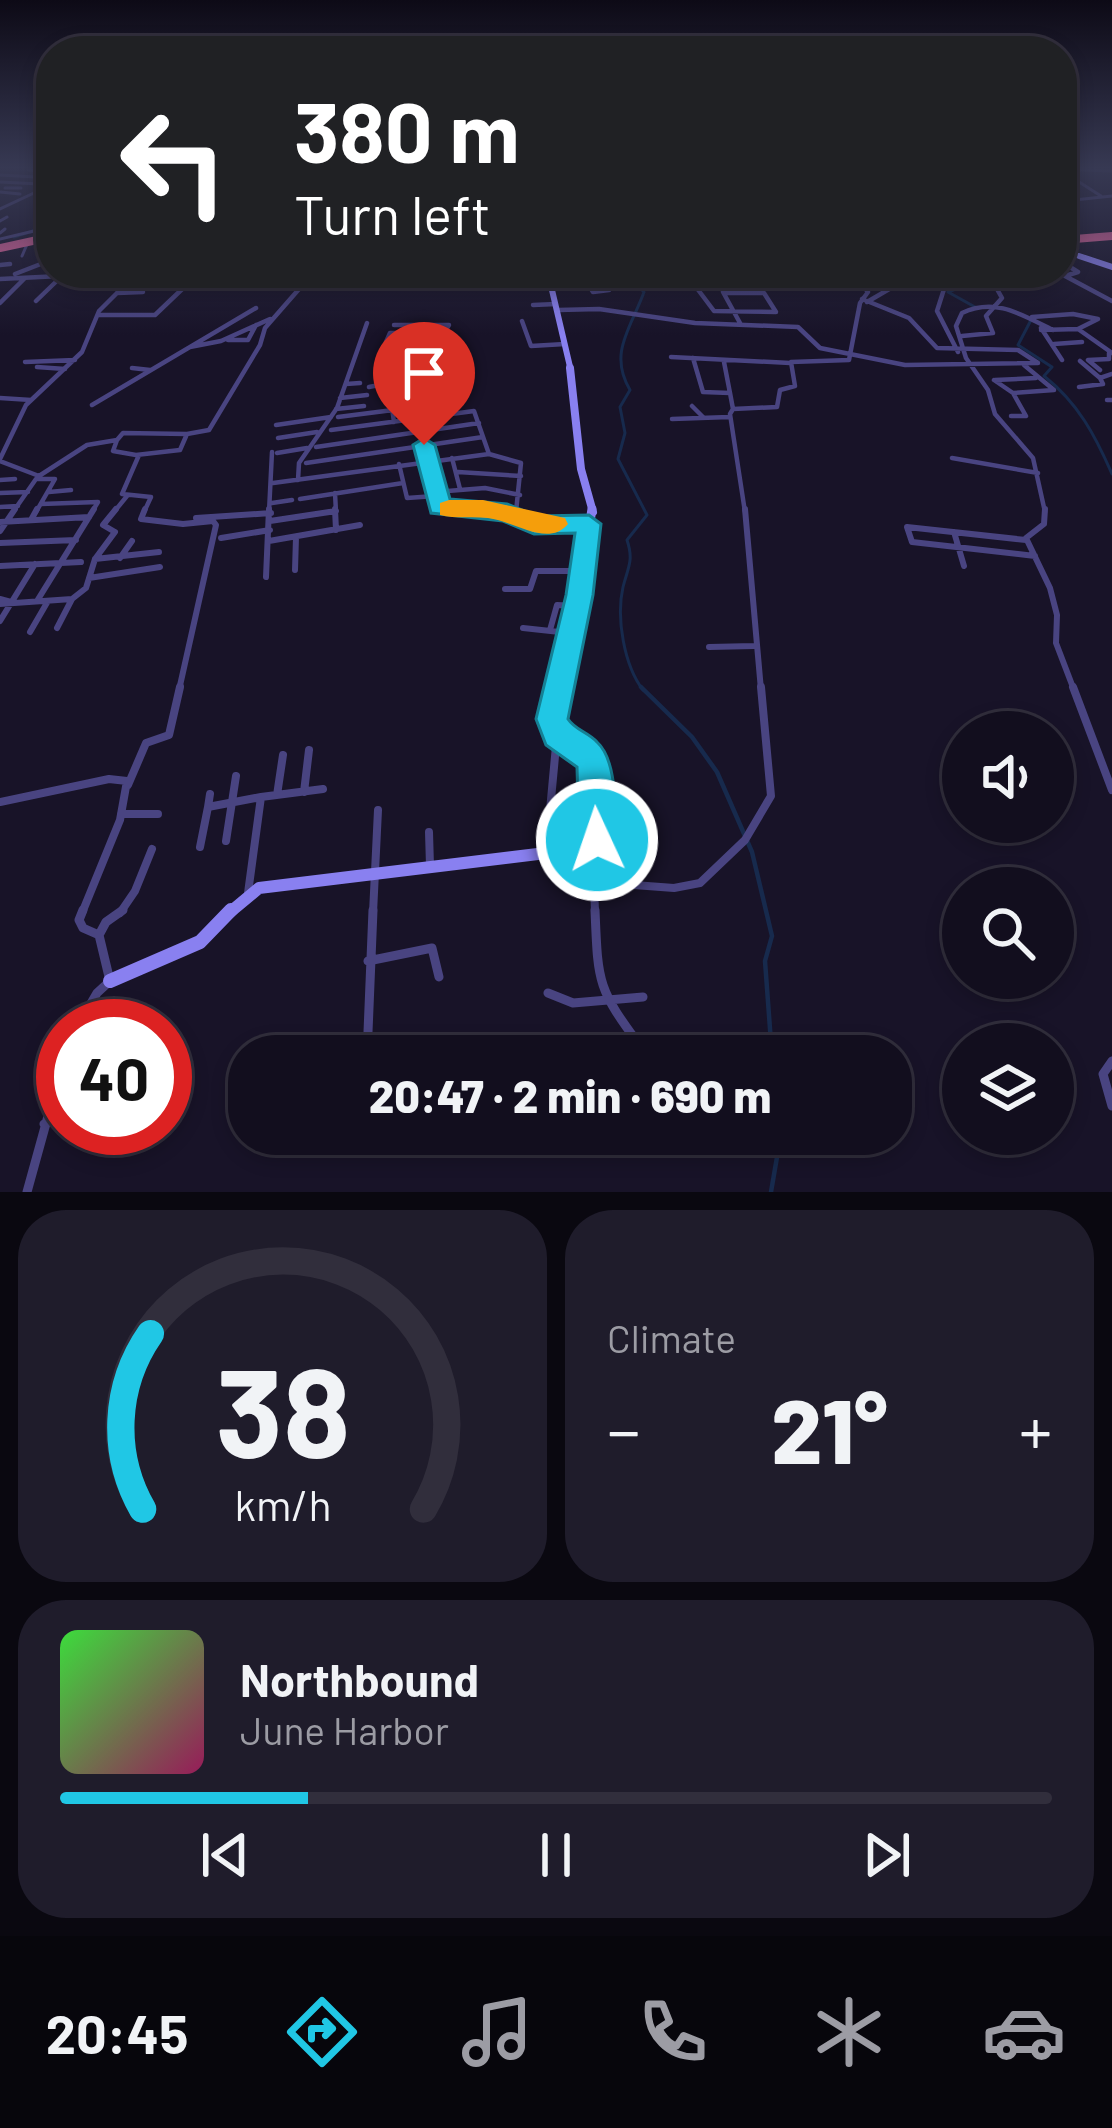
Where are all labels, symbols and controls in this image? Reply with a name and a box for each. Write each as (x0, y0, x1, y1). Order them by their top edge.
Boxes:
text: 380 m (294, 79, 520, 180)
icon: left (96, 84, 252, 240)
text: Turn left (294, 181, 491, 246)
pin (373, 322, 475, 445)
icon: arrive (391, 340, 457, 406)
map controls (942, 711, 1074, 1155)
button: sound (942, 711, 1074, 843)
position arrow (534, 777, 660, 903)
button: search (942, 867, 1074, 999)
speed limit sign: 40 (36, 999, 192, 1155)
button: layers (942, 1023, 1074, 1155)
text: 20:47 · 2 min · 690 m (369, 1068, 771, 1122)
text: Climate (607, 1314, 736, 1361)
text: 38 (215, 1333, 350, 1483)
text: 21° (771, 1374, 888, 1482)
text: − (607, 1389, 640, 1468)
text: + (1019, 1389, 1052, 1468)
text: km/h (234, 1478, 331, 1530)
text: Northbound (240, 1652, 479, 1706)
text: June Harbor (240, 1706, 449, 1753)
icon: previous (192, 1822, 258, 1888)
icon: pause (523, 1822, 589, 1888)
icon: next (854, 1822, 920, 1888)
icon: directions (280, 1990, 364, 2074)
icon: music (455, 1990, 539, 2074)
icon: phone (631, 1990, 715, 2074)
icon: climate (807, 1990, 891, 2074)
icon: car (982, 1990, 1066, 2074)
text: 20:45 (46, 2000, 188, 2065)

